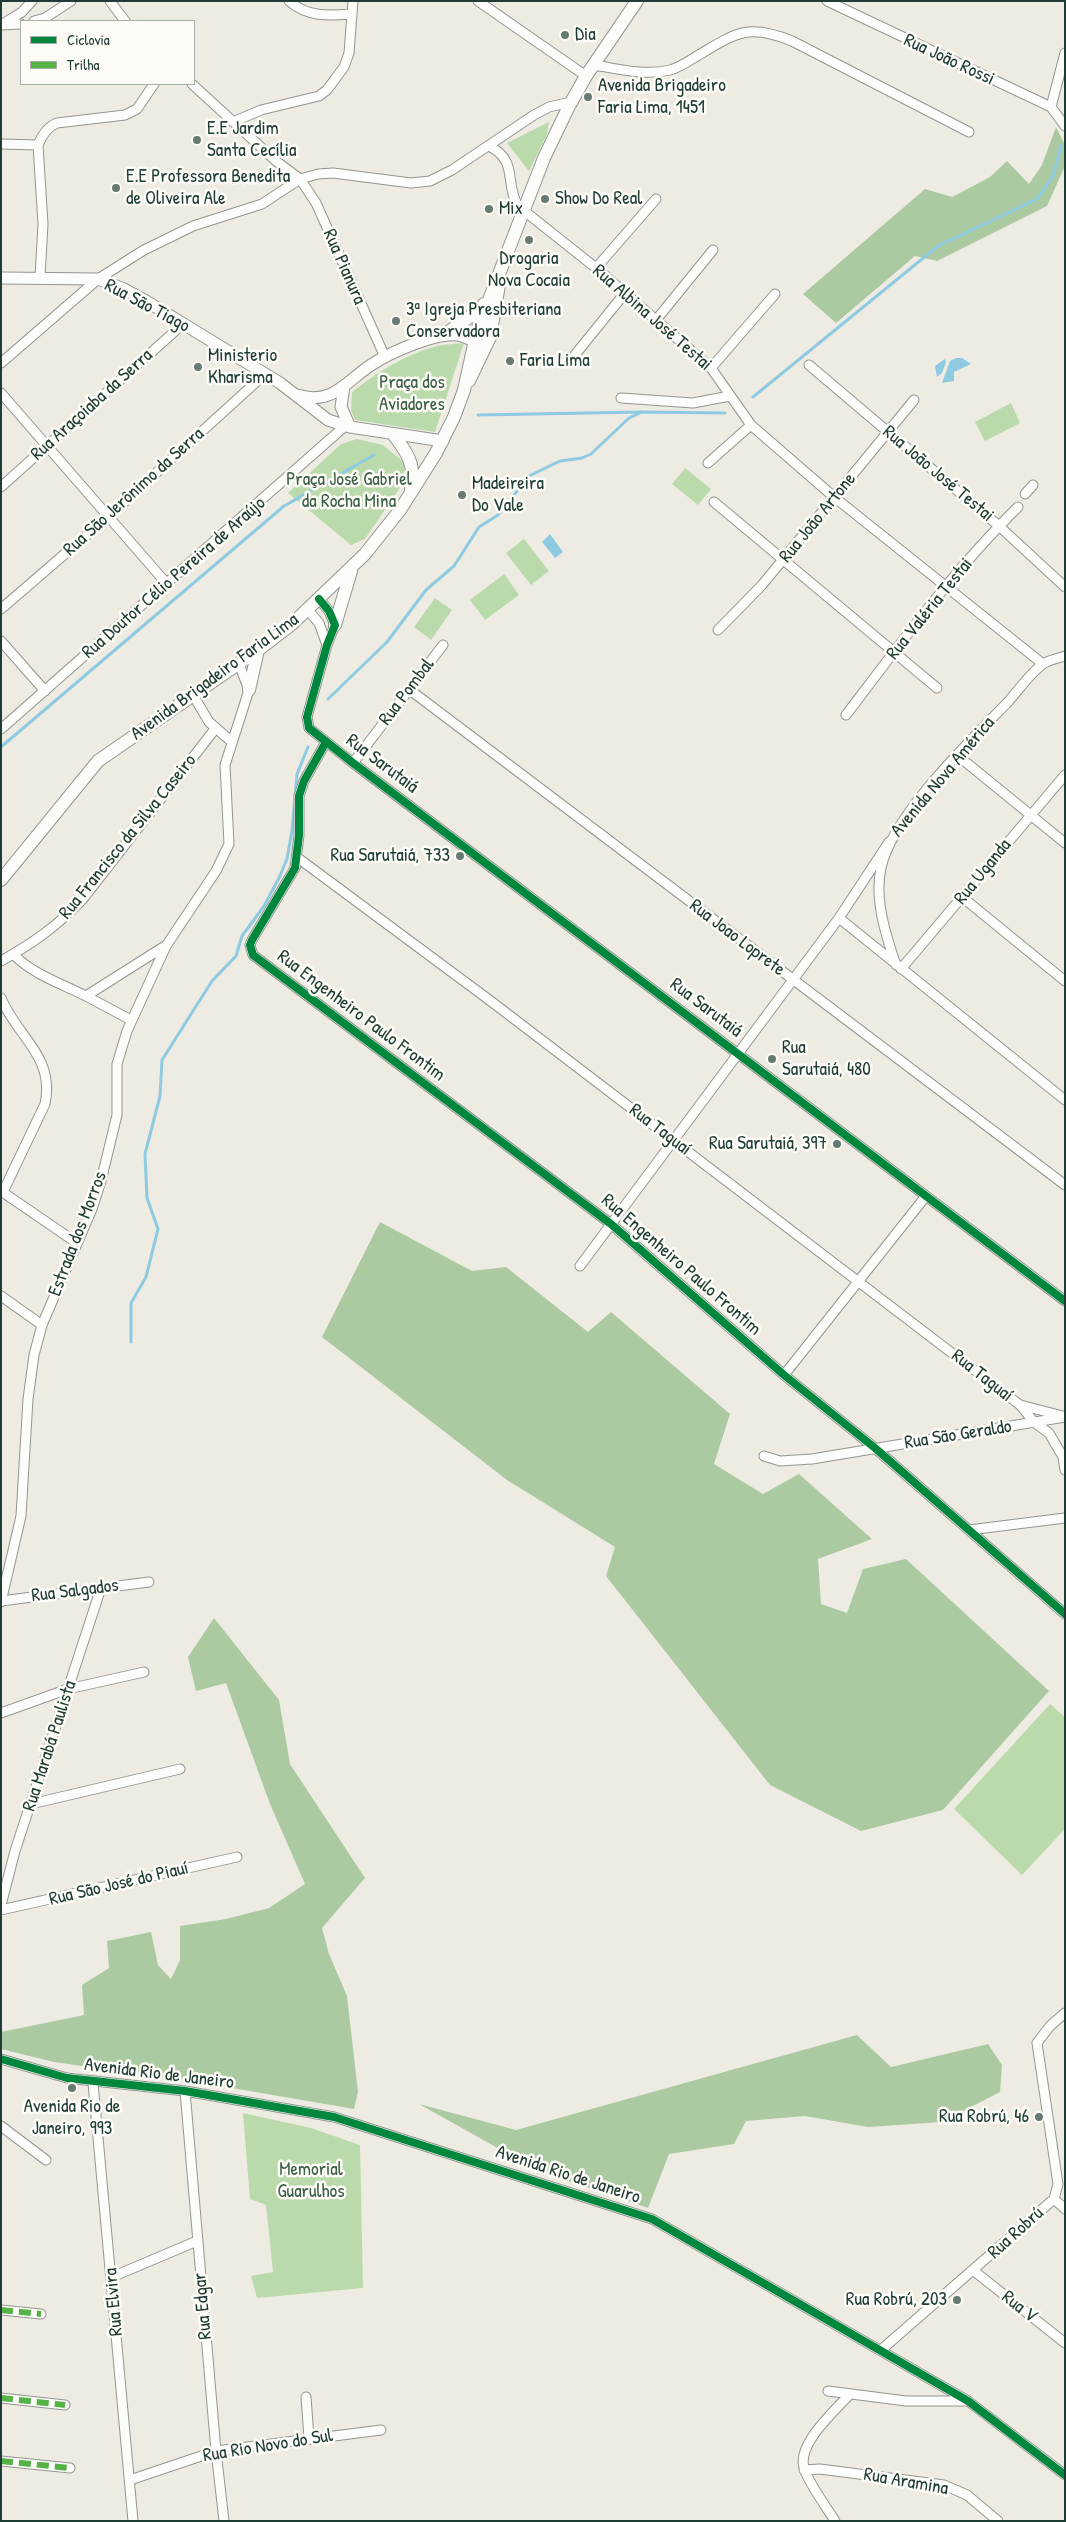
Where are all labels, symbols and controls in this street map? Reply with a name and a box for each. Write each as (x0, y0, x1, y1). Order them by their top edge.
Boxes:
legend (20, 20, 195, 85)
place label: Dia (575, 24, 596, 46)
text: Ciclovia (67, 29, 110, 50)
marker: Dia (559, 29, 571, 41)
street label: Rua João Rossi (900, 29, 998, 91)
text: Trilha (67, 54, 99, 75)
place label: Avenida Brigadeiro Faria Lima, 1451 (598, 75, 726, 119)
marker: Avenida Brigadeiro Faria Lima, 1451 (582, 91, 594, 103)
place label: E.E Jardim Santa Cecília (207, 118, 296, 162)
marker: E.E Jardim Santa Cecília (191, 134, 203, 146)
place label: E.E Professora Benedita de Oliveira Ale (126, 166, 290, 210)
marker: E.E Professora Benedita de Oliveira Ale (110, 182, 122, 194)
place label: Show Do Real (555, 188, 642, 210)
marker: Show Do Real (539, 193, 551, 205)
place label: Mix (499, 198, 523, 220)
marker: Mix (483, 203, 495, 215)
street label: Rua Pianura (317, 226, 371, 308)
marker: Drogaria Nova Cocaia (523, 234, 535, 246)
place label: Drogaria Nova Cocaia (488, 248, 570, 292)
street label: Rua Albina José Testai (588, 260, 716, 376)
street label: Rua São Tiago (101, 274, 193, 338)
place label: 3ª Igreja Presbiteriana Conservadora (406, 299, 561, 343)
marker: 3ª Igreja Presbiteriana Conservadora (390, 315, 402, 327)
street label: Rua Araçoiaba da Serra (26, 344, 158, 466)
place label: Ministerio Kharisma (208, 345, 277, 389)
place label: Faria Lima (520, 350, 590, 372)
marker: Faria Lima (504, 355, 516, 367)
marker: Ministerio Kharisma (192, 361, 204, 373)
park label: Praça dos Aviadores (379, 372, 445, 416)
street label: Rua João José Testai (878, 421, 998, 527)
street label: Rua São Jerônimo da Serra (59, 423, 209, 561)
street label: Rua João Artone (775, 468, 861, 568)
park label: Praça José Gabriel da Rocha Mina (286, 469, 412, 513)
place label: Madeireira Do Vale (472, 473, 544, 517)
marker: Madeireira Do Vale (456, 489, 468, 501)
street label: Rua Doutor Célio Pereira de Araújo (78, 492, 270, 664)
street label: Rua Valéria Testai (882, 554, 978, 664)
street label: Avenida Brigadeiro Faria Lima (127, 608, 303, 746)
street label: Rua Pombal (374, 654, 440, 730)
street label: Avenida Nova América (886, 712, 1000, 842)
street label: Rua Sarutaiá (341, 729, 423, 799)
street label: Rua Francisco da Silva Caseiro (54, 750, 202, 924)
street label: Rua Uganda (950, 835, 1016, 909)
place label: Rua Sarutaiá, 733 (331, 845, 450, 867)
marker: Rua Sarutaiá, 733 (454, 850, 466, 862)
street label: Rua Joao Loprete (685, 895, 789, 981)
street label: Rua Engenheiro Paulo Frontim (273, 945, 449, 1087)
street label: Rua Sarutaiá (665, 973, 747, 1043)
place label: Rua Sarutaiá, 480 (782, 1037, 871, 1081)
marker: Rua Sarutaiá, 480 (766, 1053, 778, 1065)
street label: Rua Taguaí (624, 1099, 696, 1161)
place label: Rua Sarutaiá, 397 (709, 1133, 827, 1155)
marker: Rua Sarutaiá, 397 (831, 1138, 843, 1150)
street label: Estrada dos Morros (44, 1169, 112, 1299)
street label: Rua Engenheiro Paulo Frontim (596, 1189, 766, 1341)
street label: Rua Taguaí (947, 1345, 1017, 1407)
street label: Rua São Geraldo (903, 1415, 1013, 1455)
street label: Rua Salgados (30, 1574, 120, 1608)
street label: Rua Marabá Paulista (18, 1678, 82, 1814)
street label: Rua São José do Piauí (47, 1857, 191, 1911)
street label: Avenida Rio de Janeiro (83, 2054, 235, 2094)
marker: Avenida Rio de Janeiro, 993 (66, 2082, 78, 2094)
place label: Avenida Rio de Janeiro, 993 (24, 2096, 120, 2140)
place label: Rua Robrú, 46 (939, 2106, 1029, 2128)
marker: Rua Robrú, 46 (1033, 2111, 1045, 2123)
street label: Avenida Rio de Janeiro (493, 2141, 643, 2209)
park label: Memorial Guarulhos (277, 2159, 345, 2203)
street label: Rua Robrú (983, 2202, 1049, 2264)
street label: Rua Elvira (100, 2267, 128, 2337)
street label: Rua Edgar (189, 2272, 217, 2340)
street label: Rua V (997, 2286, 1041, 2328)
place label: Rua Robrú, 203 (846, 2289, 947, 2311)
marker: Rua Robrú, 203 (951, 2294, 963, 2306)
street label: Rua Rio Novo do Sul (201, 2424, 335, 2468)
street label: Rua Aramina (862, 2463, 950, 2501)

